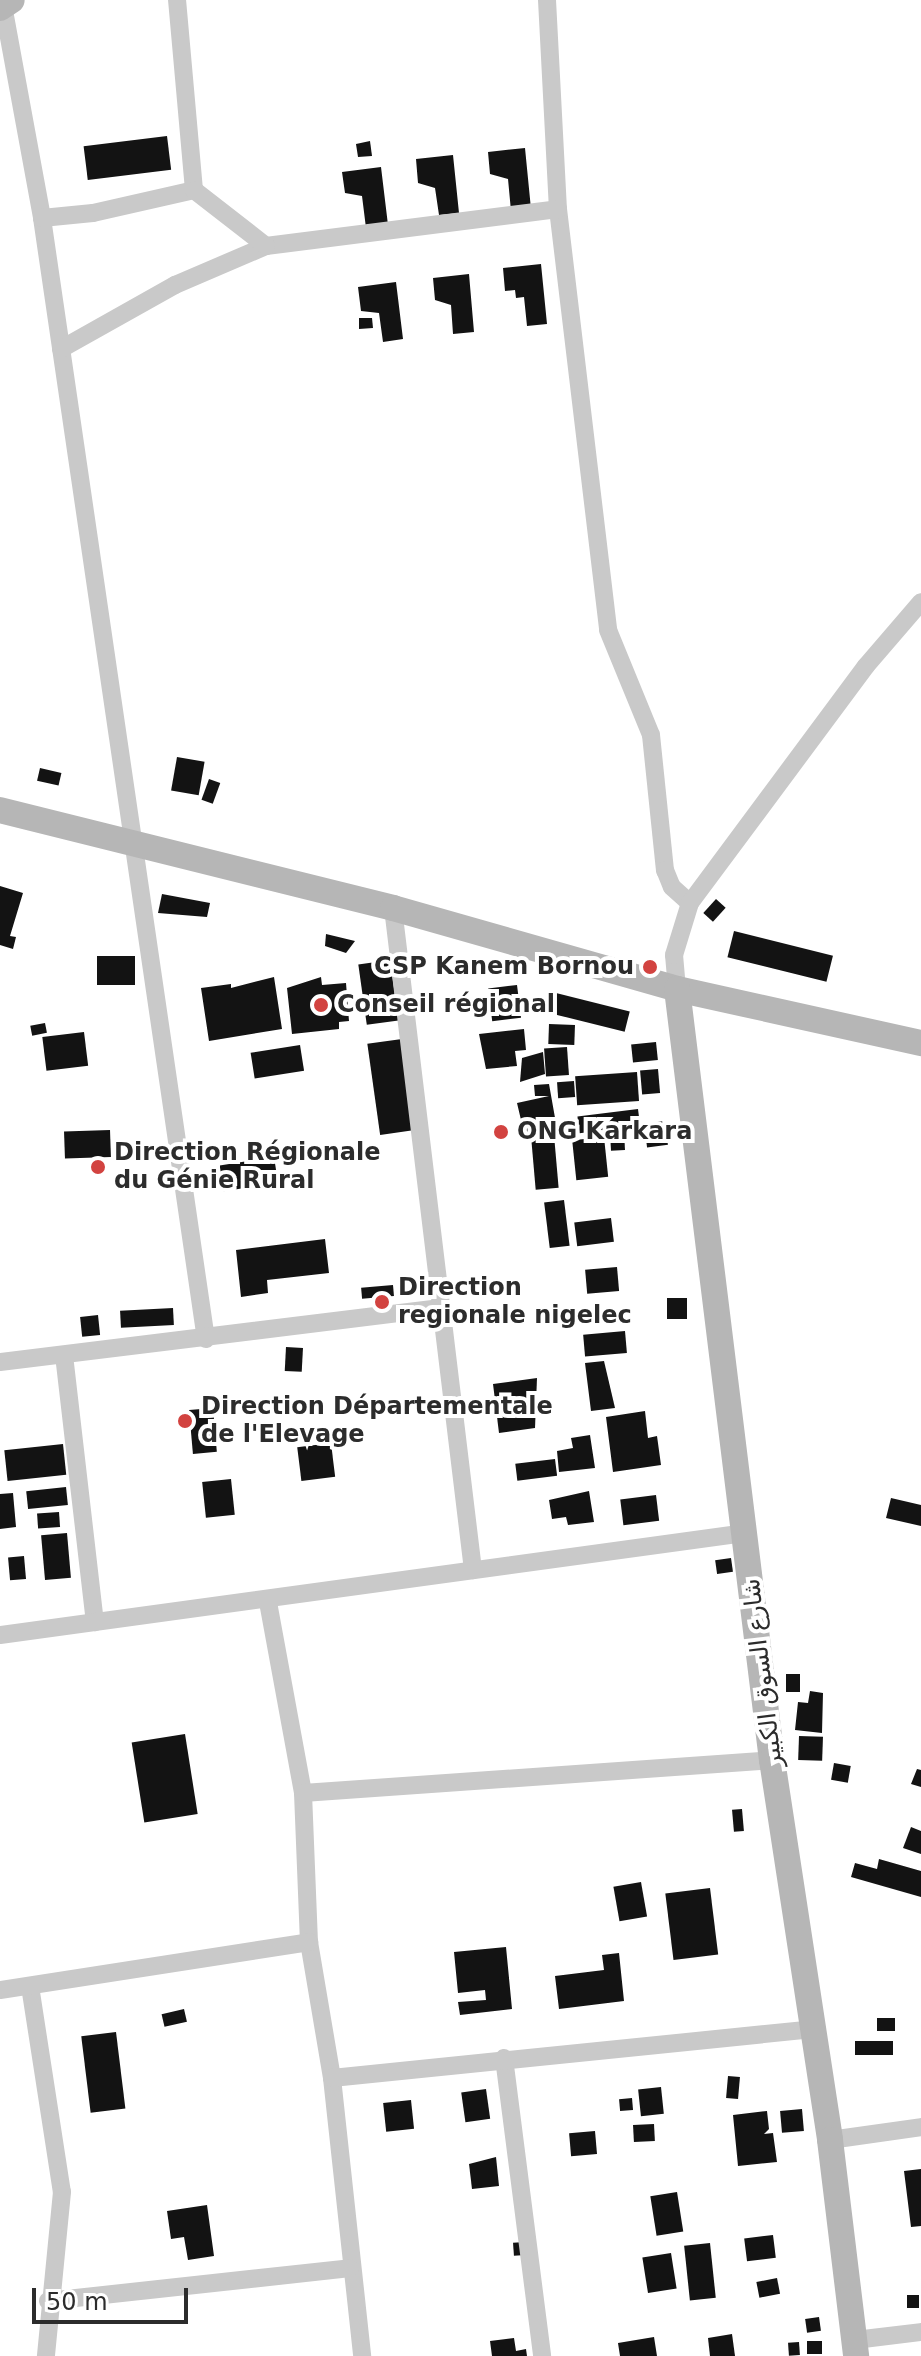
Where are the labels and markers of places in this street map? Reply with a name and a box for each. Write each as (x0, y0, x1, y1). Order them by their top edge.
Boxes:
place label: CSP Kanem Bornou (374, 953, 634, 981)
marker: CSP Kanem Bornou (641, 958, 659, 976)
place label: Conseil régional (337, 991, 555, 1019)
marker: Conseil régional (312, 996, 330, 1014)
place label: ONG Karkara (517, 1118, 692, 1146)
marker: ONG Karkara (492, 1123, 510, 1141)
place label: Direction Régionale du Génie Rural (114, 1139, 381, 1195)
marker: Direction Régionale du Génie Rural (89, 1158, 107, 1176)
place label: Direction regionale nigelec (398, 1274, 632, 1330)
marker: Direction regionale nigelec (373, 1293, 391, 1311)
place label: Direction Départementale de l'Elevage (201, 1393, 553, 1449)
marker: Direction Départementale de l'Elevage (176, 1412, 194, 1430)

